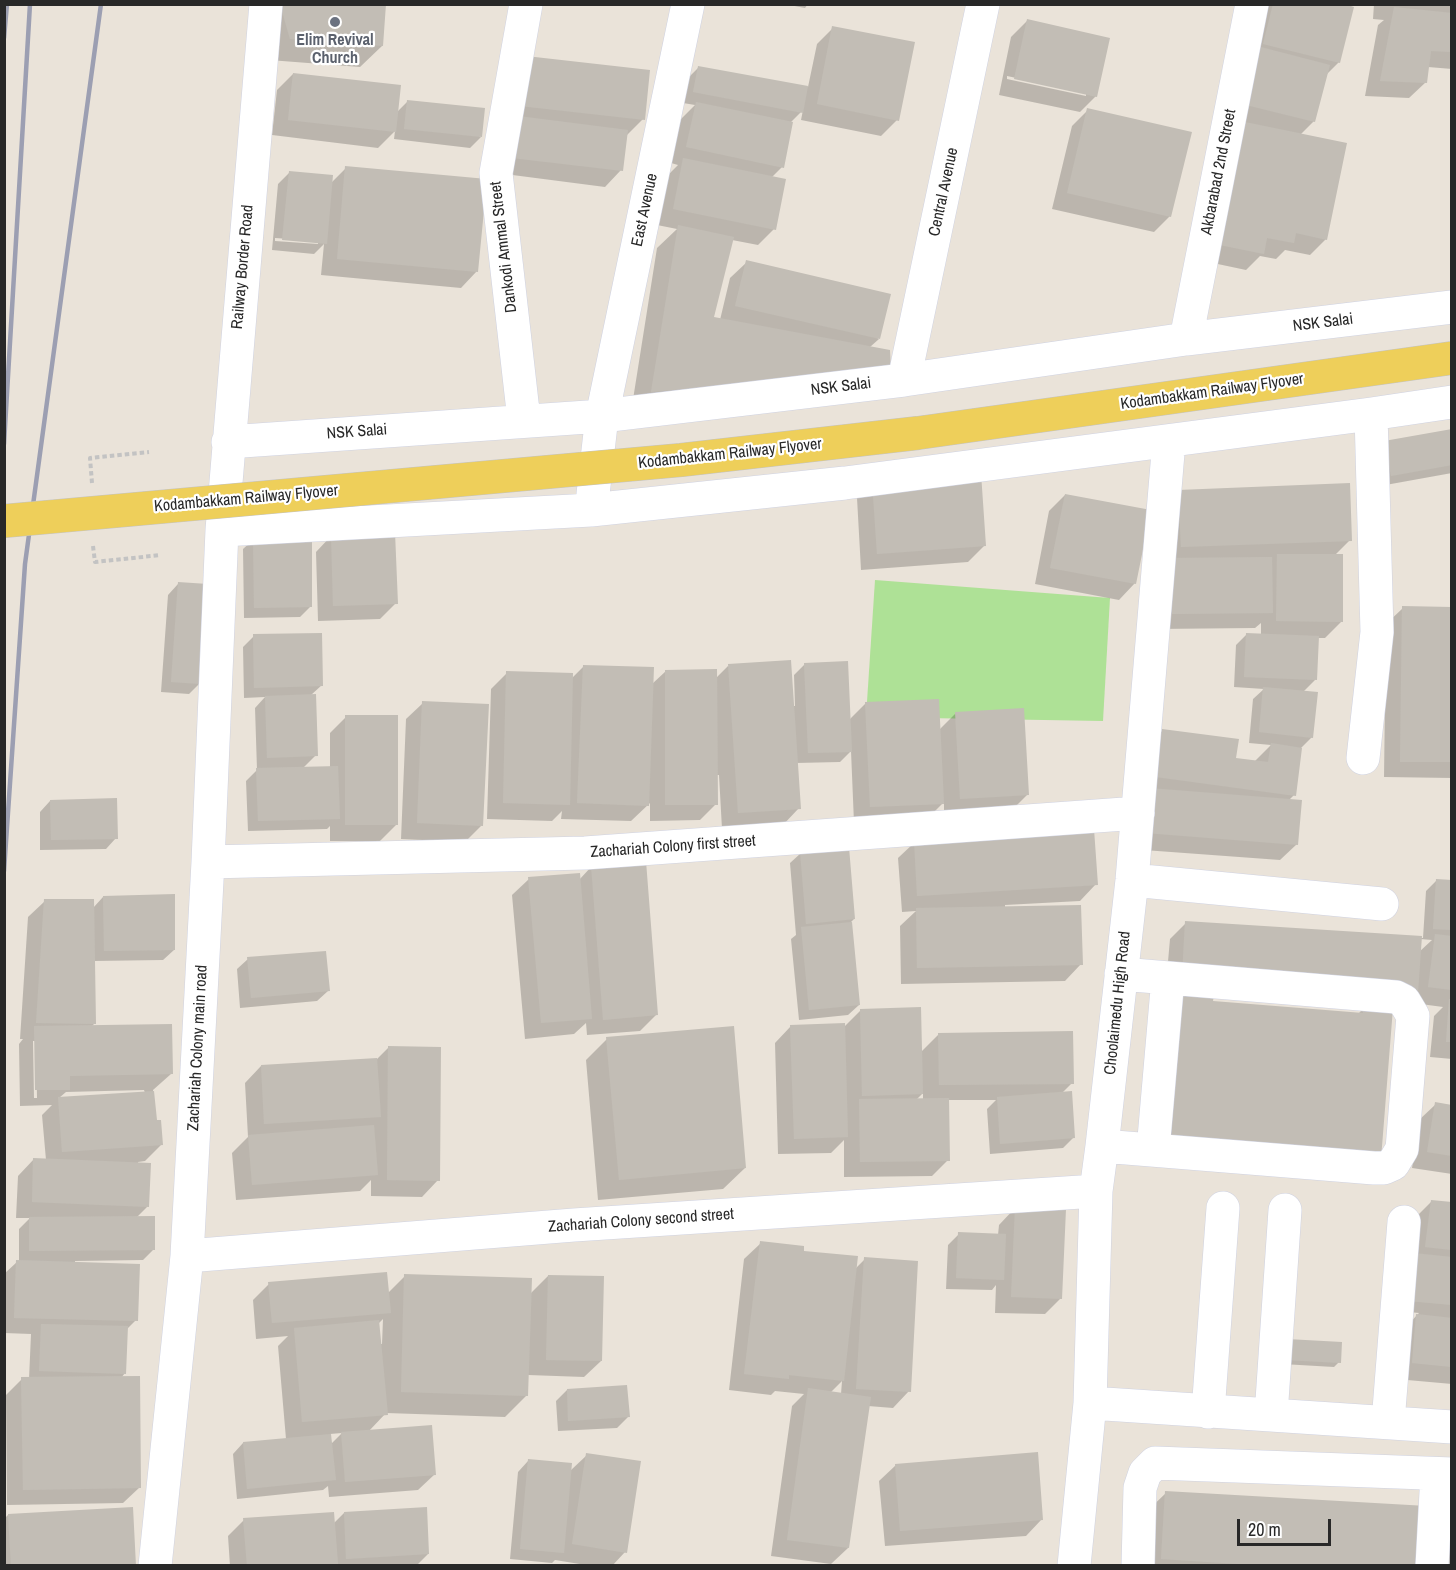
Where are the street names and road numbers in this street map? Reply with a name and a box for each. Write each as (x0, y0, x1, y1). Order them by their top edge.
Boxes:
street label: Akbarabad 2nd Street (1197, 108, 1241, 236)
street label: Central Avenue (925, 146, 963, 238)
street label: East Avenue (628, 172, 662, 248)
street label: Dankodi Ammal Street (486, 180, 522, 314)
street label: Railway Border Road (228, 204, 258, 330)
street label: NSK Salai (1292, 310, 1354, 336)
street label: Kodambakkam Railway Flyover (1119, 370, 1305, 414)
street label: NSK Salai (810, 374, 872, 400)
street label: NSK Salai (326, 420, 388, 444)
street label: Kodambakkam Railway Flyover (637, 435, 823, 473)
street label: Kodambakkam Railway Flyover (153, 481, 339, 517)
street label: Zachariah Colony first street (590, 832, 756, 862)
street label: Choolaimedu High Road (1101, 930, 1135, 1076)
street label: Zachariah Colony main road (184, 964, 212, 1132)
street label: Zachariah Colony second street (548, 1205, 734, 1237)

